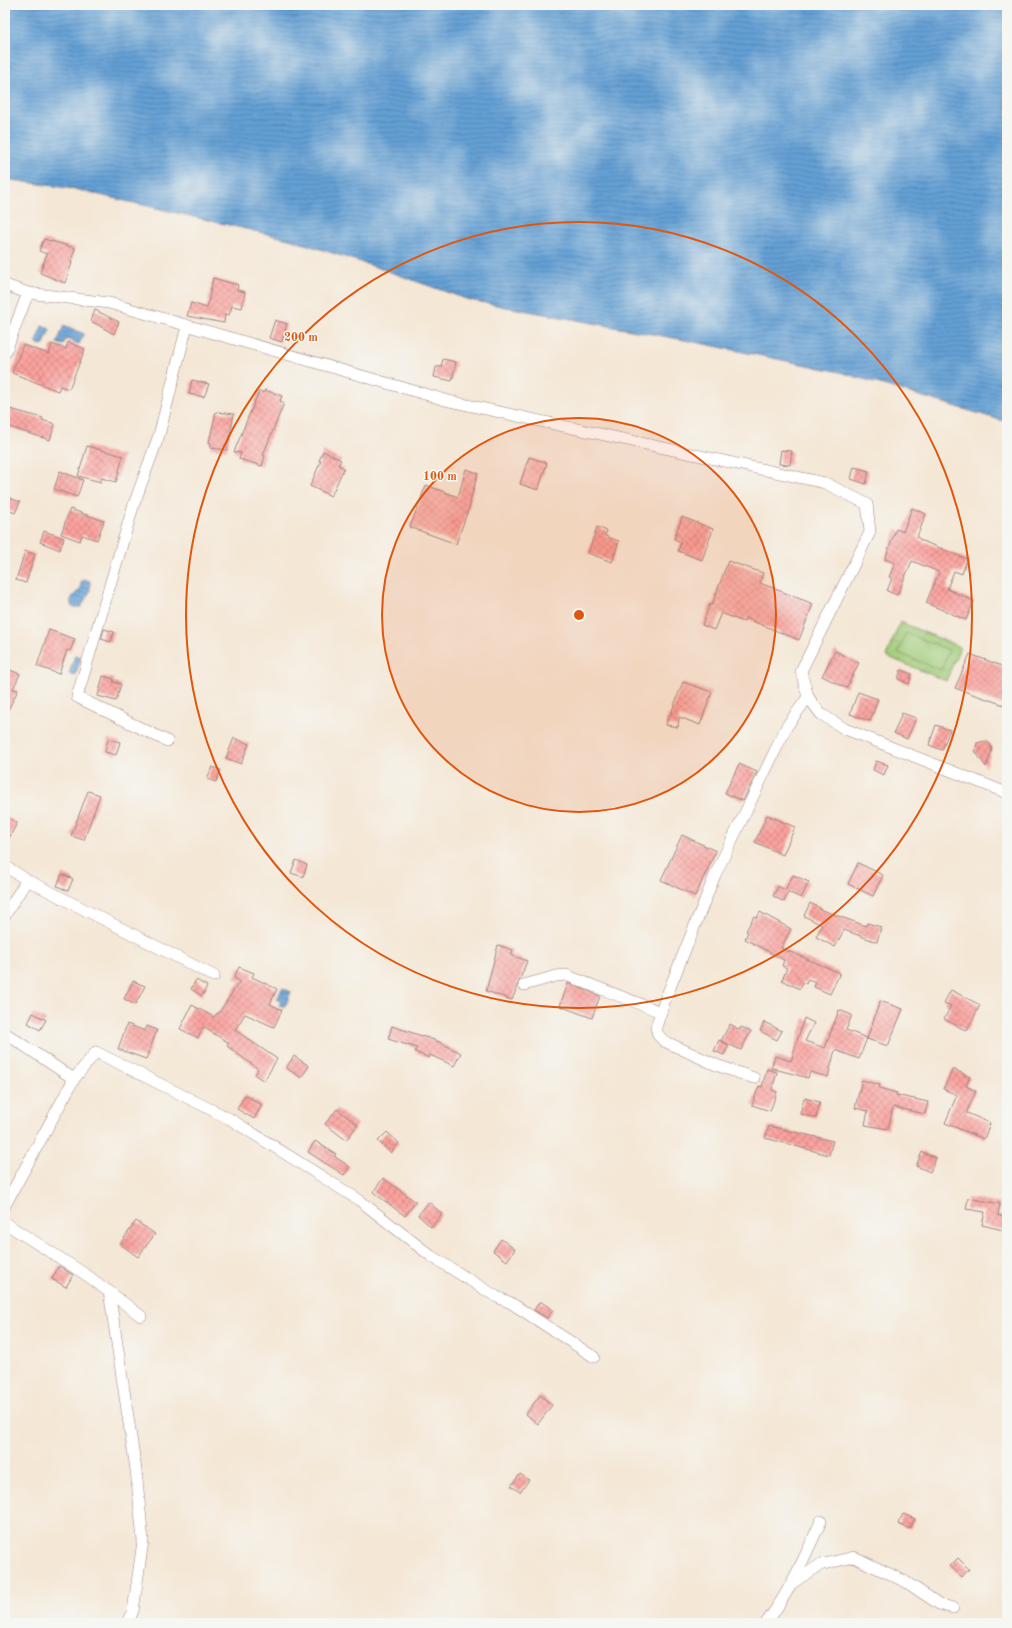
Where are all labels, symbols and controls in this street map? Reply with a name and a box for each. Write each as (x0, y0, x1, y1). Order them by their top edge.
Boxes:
text: 200 m (284, 332, 318, 344)
text: 100 m (423, 471, 457, 483)
centre of rings (572, 608, 586, 622)

